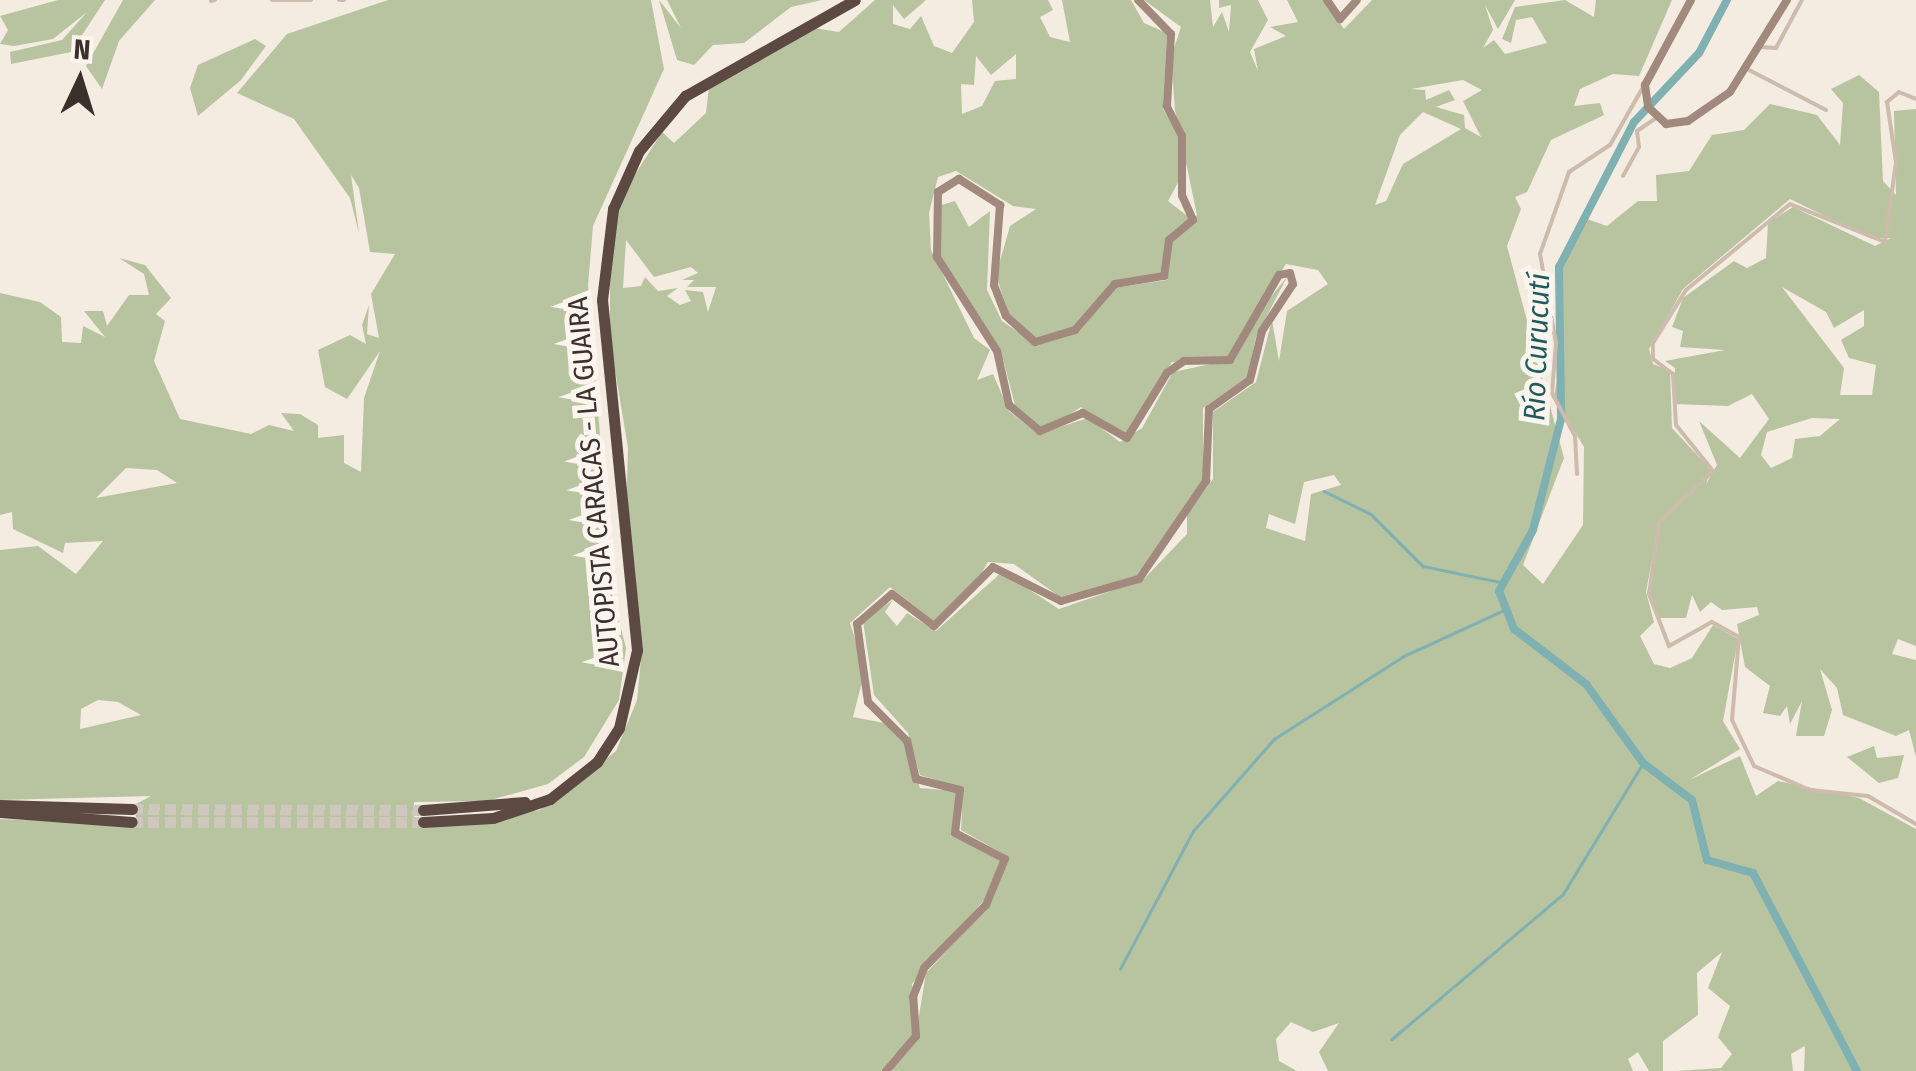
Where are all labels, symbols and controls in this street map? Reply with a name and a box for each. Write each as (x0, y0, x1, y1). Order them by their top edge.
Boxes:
north arrow (30, 30, 130, 130)
text: N (73, 33, 92, 67)
water label: Río Curucutí (1516, 272, 1558, 422)
street label: AUTOPISTA CARACAS - LA GUAIRA (561, 295, 627, 669)

